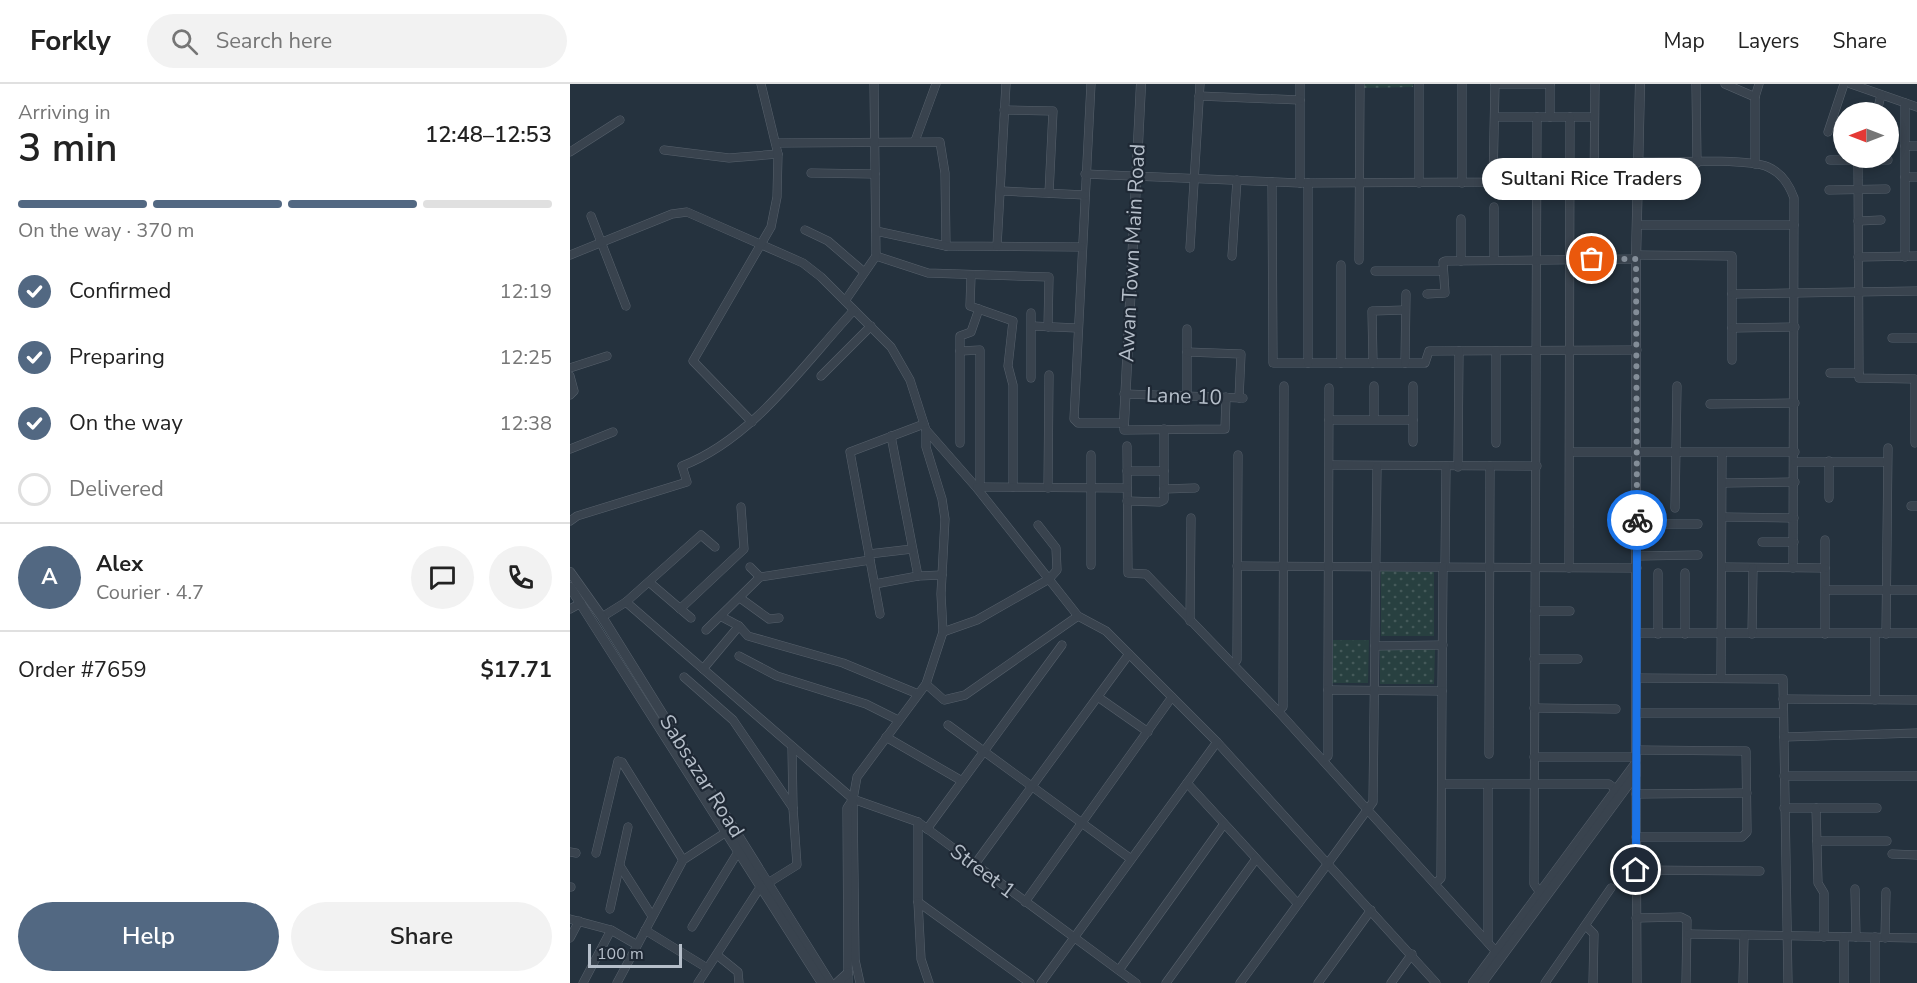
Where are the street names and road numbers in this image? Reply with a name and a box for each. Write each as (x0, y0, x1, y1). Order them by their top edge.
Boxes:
street label: Awan Town Main Road (1112, 143, 1152, 363)
street label: Lane 10 (1145, 381, 1223, 411)
street label: Sabsazar Road (653, 709, 751, 843)
street label: Street 1 (945, 837, 1021, 905)

